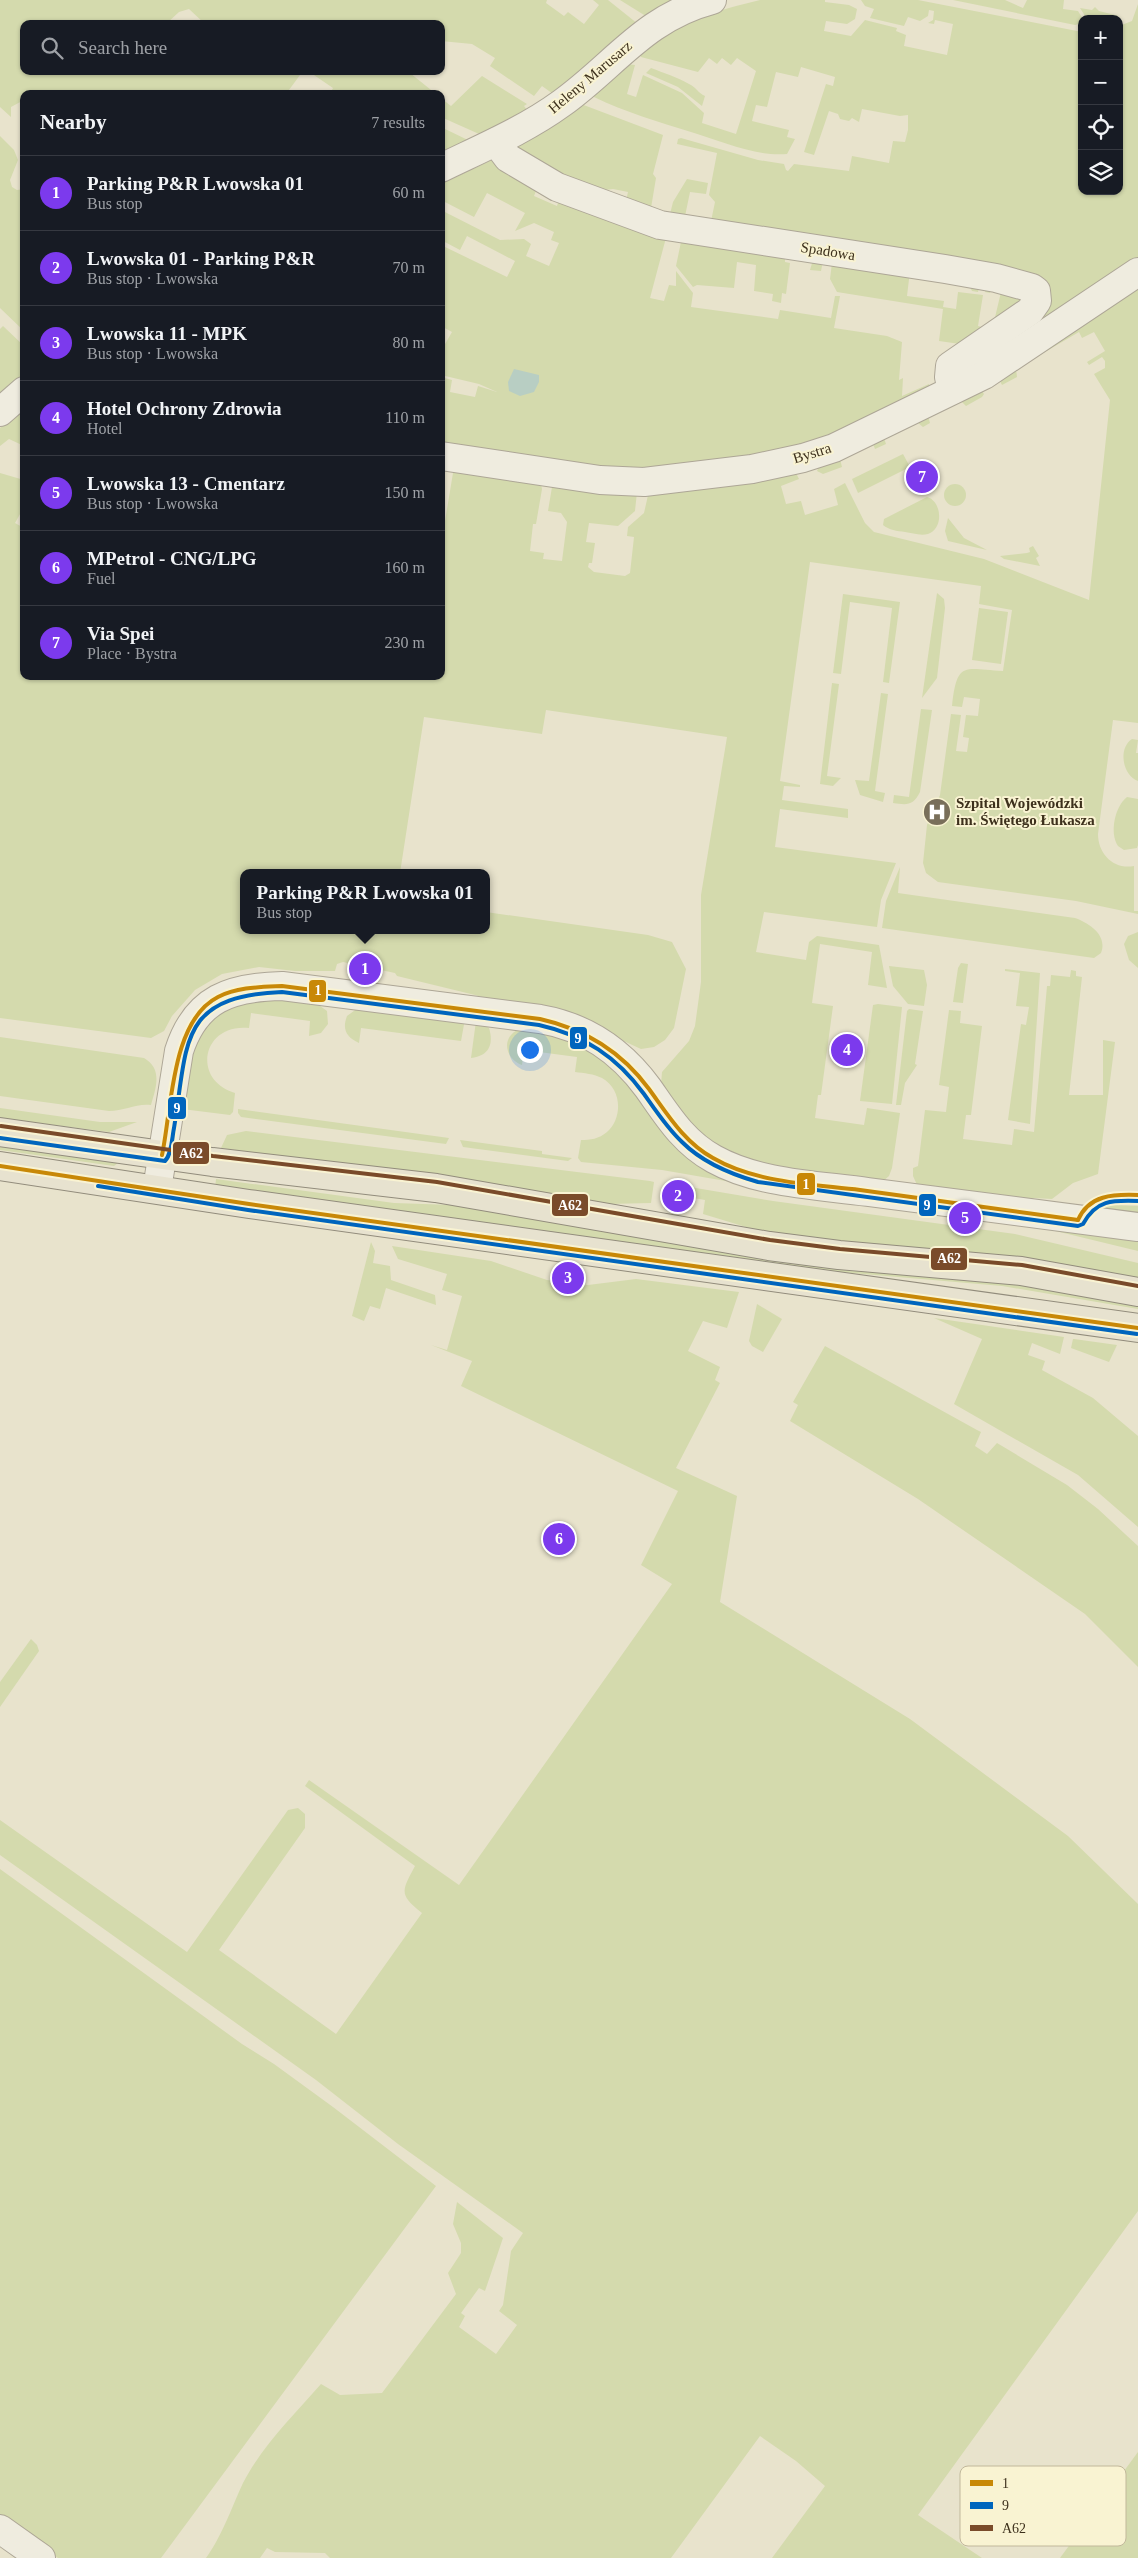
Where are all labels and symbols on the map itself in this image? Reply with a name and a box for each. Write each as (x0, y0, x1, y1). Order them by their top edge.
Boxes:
street label: Heleny Marusarz (545, 37, 635, 116)
street label: Spadowa (800, 239, 857, 263)
street label: Bystra (791, 440, 833, 466)
pin: 7 (906, 458, 938, 496)
place label: Szpital Wojewódzki im. Świętego Łukasza (956, 795, 1095, 828)
hospital icon: Szpital Wojewódzki im. Świętego Łukasza (922, 797, 952, 827)
pin: 1 (349, 950, 381, 988)
line badge: 1 (308, 979, 327, 1003)
text: 1 (315, 983, 322, 998)
line badge: 9 (569, 1026, 588, 1050)
text: 9 (575, 1031, 582, 1046)
pin: 4 (831, 1031, 863, 1069)
your location (517, 1037, 543, 1063)
line badge: 9 (167, 1096, 187, 1120)
text: 9 (174, 1101, 181, 1116)
line badge: A62 (172, 1141, 210, 1165)
text: A62 (179, 1146, 203, 1161)
line badge: 1 (796, 1172, 816, 1196)
pin: 2 (662, 1177, 694, 1215)
text: 1 (803, 1177, 810, 1192)
line badge: A62 (551, 1193, 589, 1217)
line badge: 9 (918, 1193, 937, 1217)
text: A62 (558, 1198, 582, 1213)
text: 9 (924, 1198, 931, 1213)
pin: 5 (949, 1199, 981, 1237)
line badge: A62 (930, 1247, 968, 1271)
text: A62 (937, 1251, 961, 1266)
pin: 3 (552, 1259, 584, 1297)
pin: 6 (543, 1520, 575, 1558)
legend (960, 2466, 1126, 2546)
text: 1 (1002, 2476, 1009, 2491)
text: 9 (1002, 2498, 1009, 2513)
text: A62 (1002, 2521, 1026, 2536)

